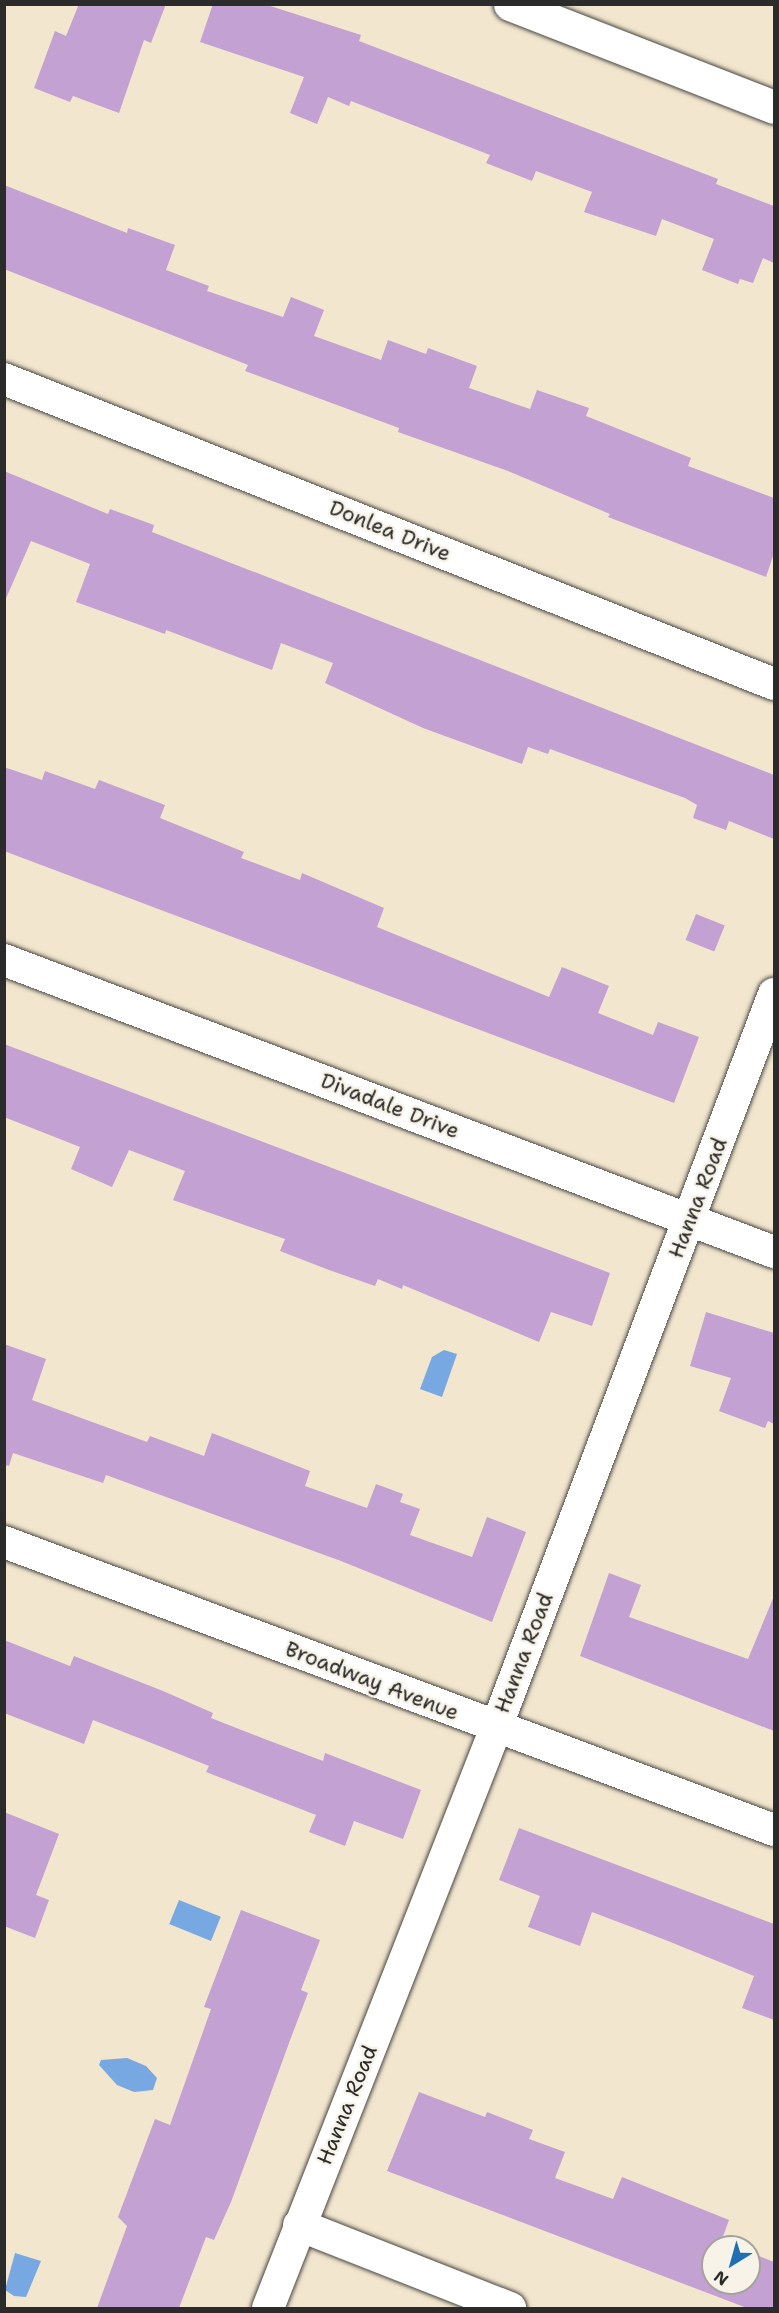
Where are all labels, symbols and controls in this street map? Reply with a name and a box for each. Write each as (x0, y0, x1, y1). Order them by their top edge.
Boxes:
street label: Donlea Drive (326, 495, 454, 567)
street label: Divadale Drive (317, 1068, 463, 1144)
street label: Hanna Road (664, 1134, 732, 1262)
street label: Hanna Road (490, 1589, 558, 1717)
street label: Broadway Avenue (282, 1636, 462, 1726)
street label: Hanna Road (312, 2042, 382, 2168)
north arrow (701, 2235, 761, 2295)
text: N (710, 2266, 732, 2290)

